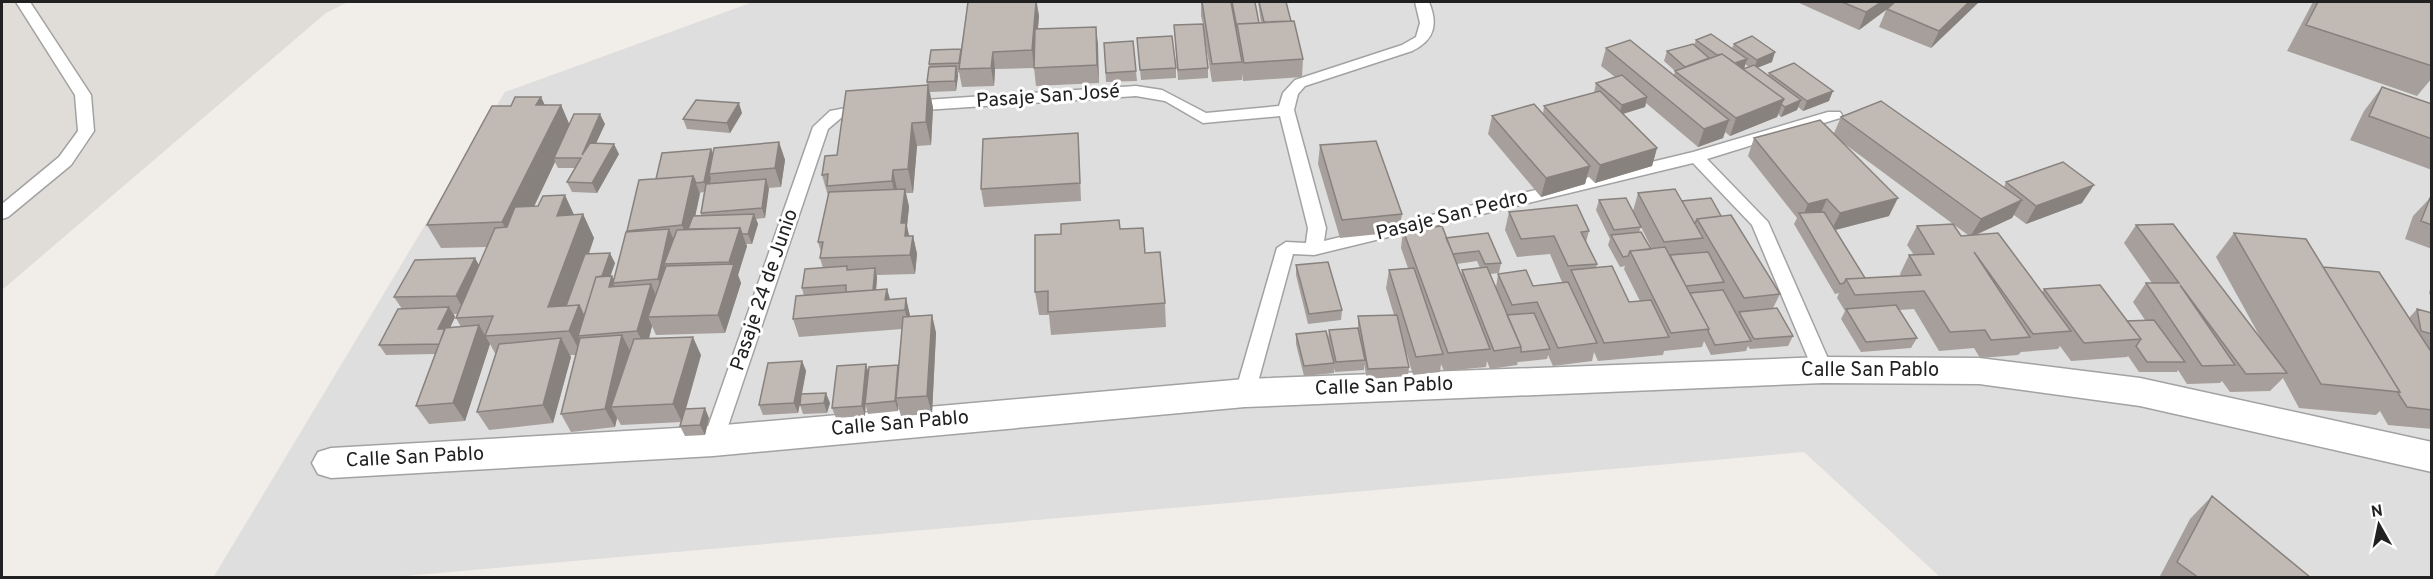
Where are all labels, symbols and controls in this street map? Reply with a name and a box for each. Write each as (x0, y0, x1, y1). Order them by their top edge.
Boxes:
street label: Pasaje San José (975, 79, 1121, 115)
street label: Pasaje San Pedro (1373, 185, 1531, 247)
street label: Pasaje 24 de Junio (725, 206, 805, 374)
street label: Calle San Pablo (1801, 358, 1939, 384)
street label: Calle San Pablo (1314, 372, 1454, 402)
street label: Calle San Pablo (830, 405, 970, 443)
street label: Calle San Pablo (345, 441, 485, 475)
north arrow (2349, 495, 2409, 555)
text: N (2370, 501, 2384, 523)

